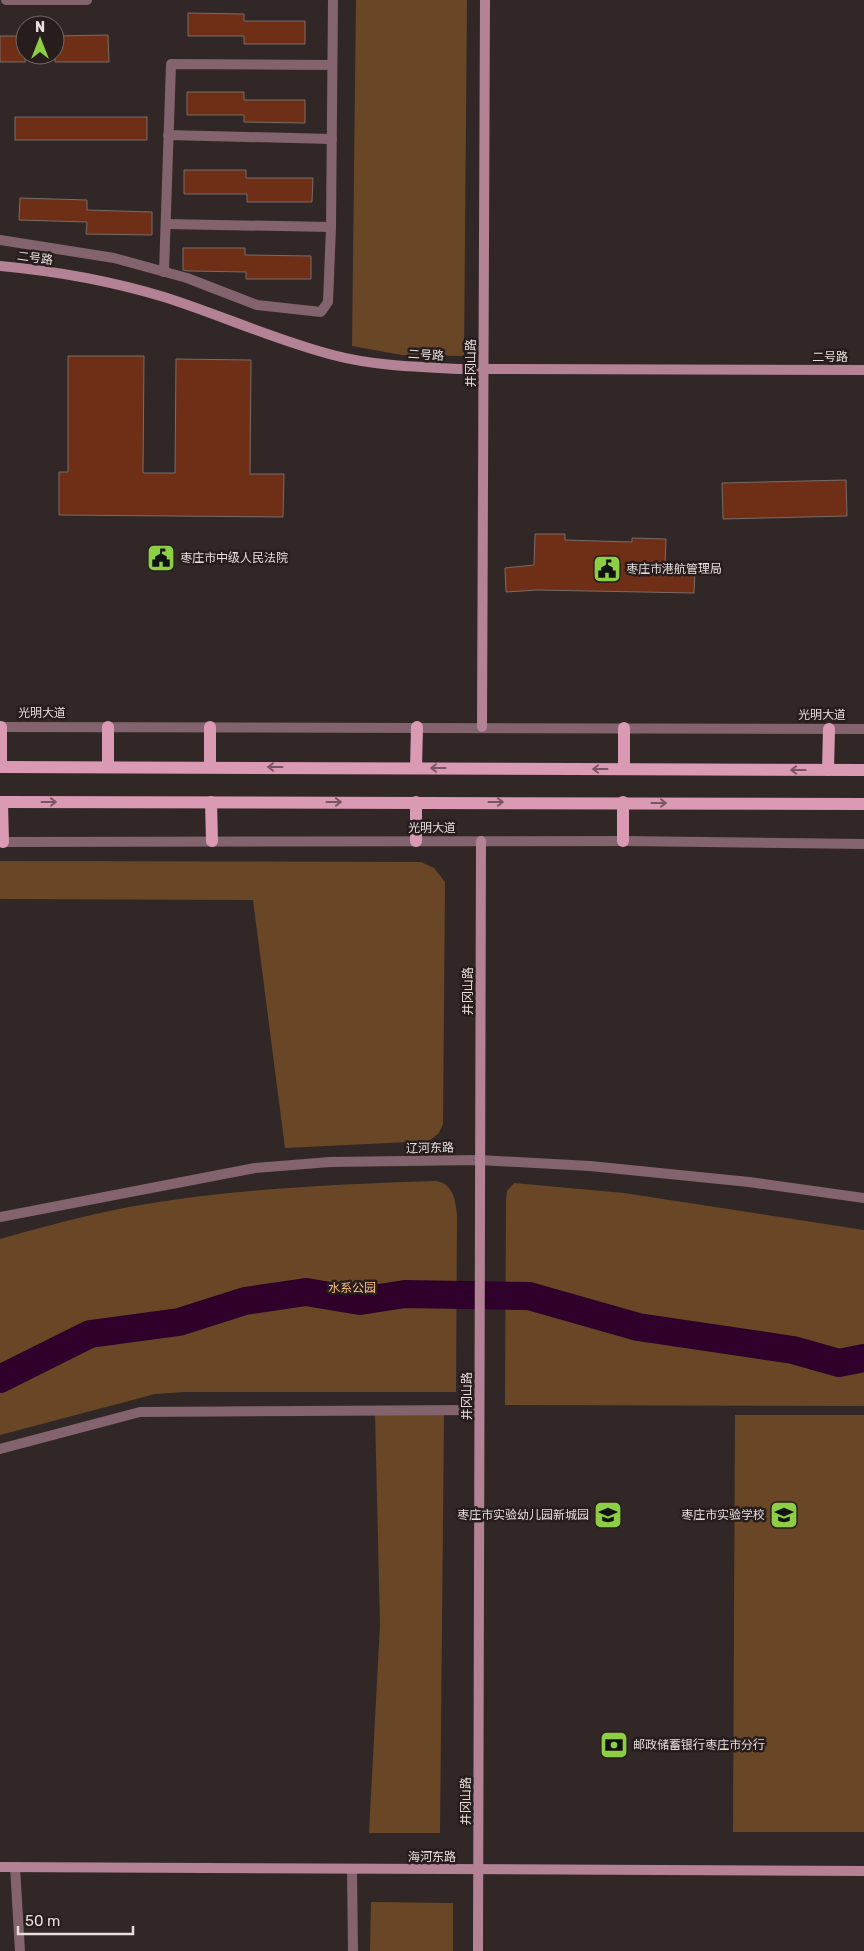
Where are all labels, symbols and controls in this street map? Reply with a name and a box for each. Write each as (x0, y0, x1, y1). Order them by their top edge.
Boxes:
north arrow (15, 15, 65, 65)
text: N (35, 19, 45, 36)
street label: 二号路 (16, 249, 54, 267)
street label: 井冈山路 (464, 339, 478, 387)
street label: 二号路 (408, 347, 444, 363)
street label: 二号路 (812, 350, 848, 364)
public building icon: 枣庄市中级人民法院 (146, 543, 176, 573)
place label: 枣庄市中级人民法院 (180, 551, 288, 565)
public building icon: 枣庄市港航管理局 (592, 554, 622, 584)
place label: 枣庄市港航管理局 (626, 562, 722, 576)
street label: 光明大道 (18, 706, 66, 720)
street label: 光明大道 (798, 708, 846, 722)
one-way arrow (268, 762, 284, 772)
one-way arrow (430, 763, 446, 773)
one-way arrow (593, 764, 609, 773)
one-way arrow (790, 765, 806, 775)
one-way arrow (40, 797, 56, 807)
one-way arrow (325, 797, 341, 807)
one-way arrow (488, 797, 504, 807)
one-way arrow (650, 798, 666, 808)
street label: 光明大道 (408, 821, 456, 835)
street label: 井冈山路 (461, 967, 475, 1015)
street label: 辽河东路 (406, 1141, 454, 1155)
park label: 水系公园 (328, 1281, 376, 1295)
street label: 井冈山路 (460, 1372, 474, 1420)
school or university icon: 枣庄市实验幼儿园新城园 (593, 1500, 623, 1530)
school or university icon: 枣庄市实验学校 (769, 1500, 799, 1530)
place label: 枣庄市实验幼儿园新城园 (457, 1508, 589, 1522)
place label: 枣庄市实验学校 (681, 1508, 765, 1522)
bank icon: 邮政储蓄银行枣庄市分行 (599, 1730, 629, 1760)
place label: 邮政储蓄银行枣庄市分行 (633, 1738, 765, 1752)
street label: 井冈山路 (459, 1777, 473, 1825)
street label: 海河东路 (408, 1850, 456, 1864)
scale bar (18, 1904, 132, 1936)
text: 50 m (25, 1912, 60, 1930)

